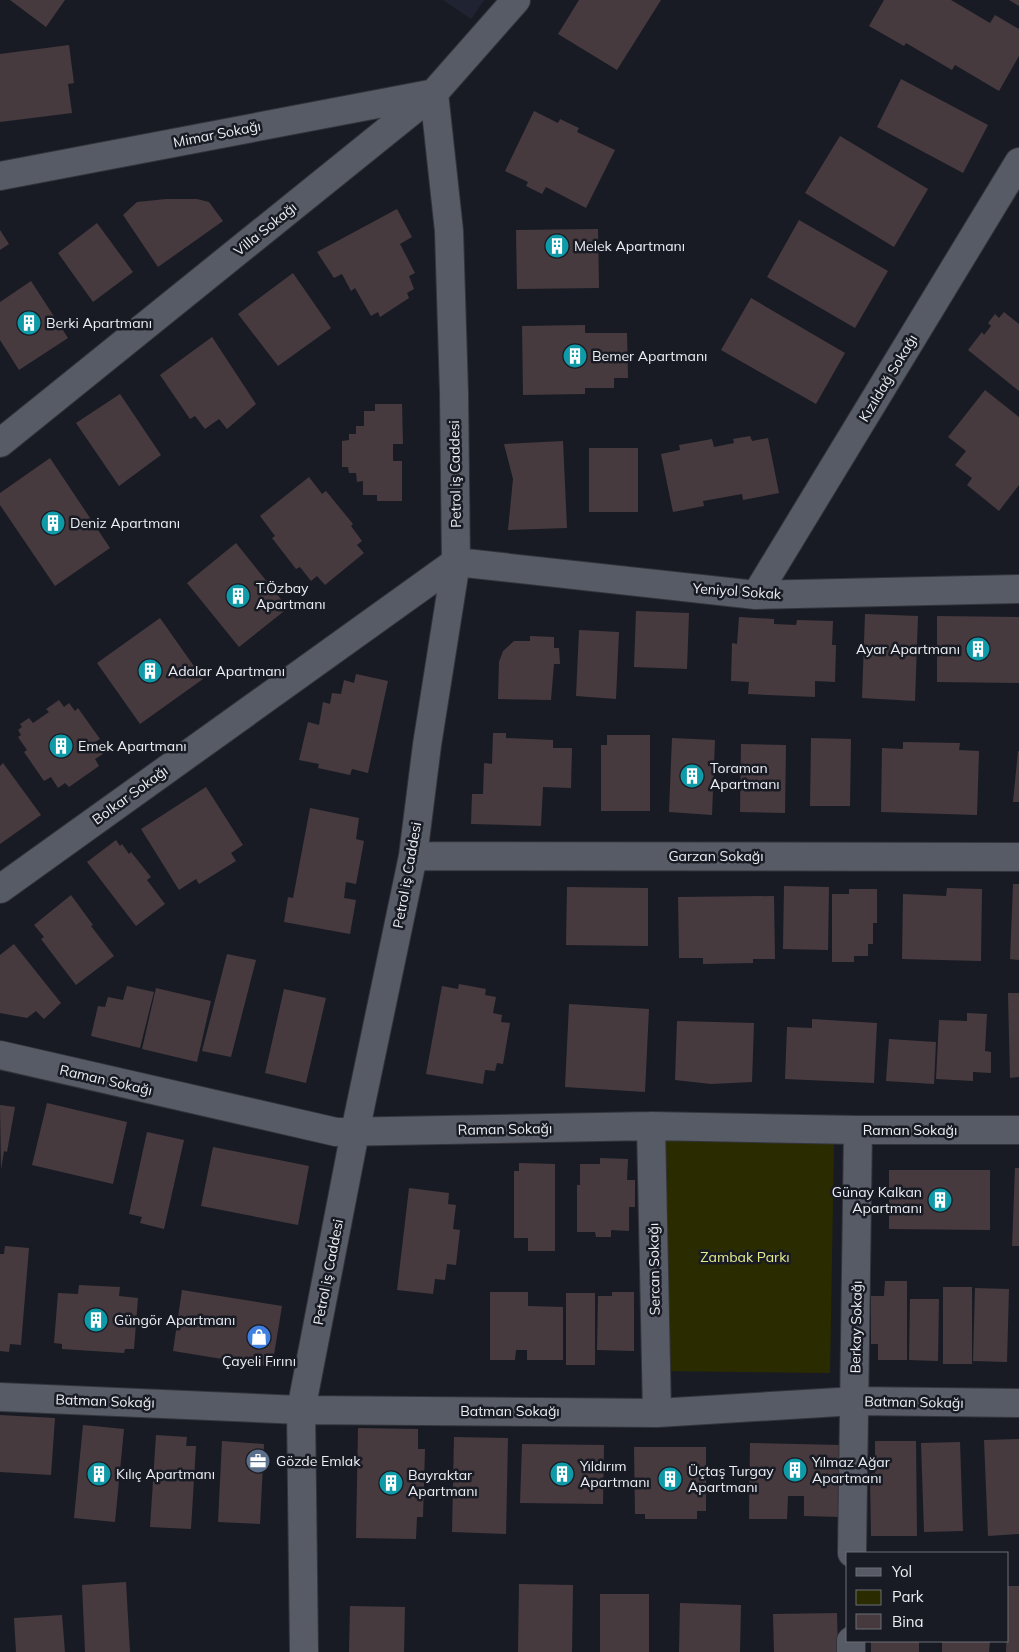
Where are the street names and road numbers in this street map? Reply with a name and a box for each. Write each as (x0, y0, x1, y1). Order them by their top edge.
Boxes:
street label: Mimar Sokağı (172, 117, 262, 151)
street label: Villa Sokağı (230, 198, 300, 260)
street label: Kızıldağ Sokağı (855, 331, 921, 425)
street label: Petrol iş Caddesi (445, 420, 465, 528)
street label: Yeniyol Sokak (691, 579, 782, 603)
street label: Bolkar Sokağı (89, 762, 171, 828)
street label: Petrol iş Caddesi (389, 820, 425, 930)
street label: Garzan Sokağı (668, 847, 764, 865)
street label: Raman Sokağı (58, 1061, 154, 1099)
street label: Raman Sokağı (458, 1119, 552, 1139)
street label: Raman Sokağı (863, 1121, 957, 1139)
street label: Petrol iş Caddesi (309, 1217, 347, 1327)
street label: Sercan Sokağı (644, 1223, 664, 1315)
street label: Berkay Sokağı (846, 1280, 866, 1374)
street label: Batman Sokağı (55, 1390, 155, 1412)
street label: Batman Sokağı (864, 1392, 964, 1412)
street label: Batman Sokağı (460, 1402, 560, 1420)

